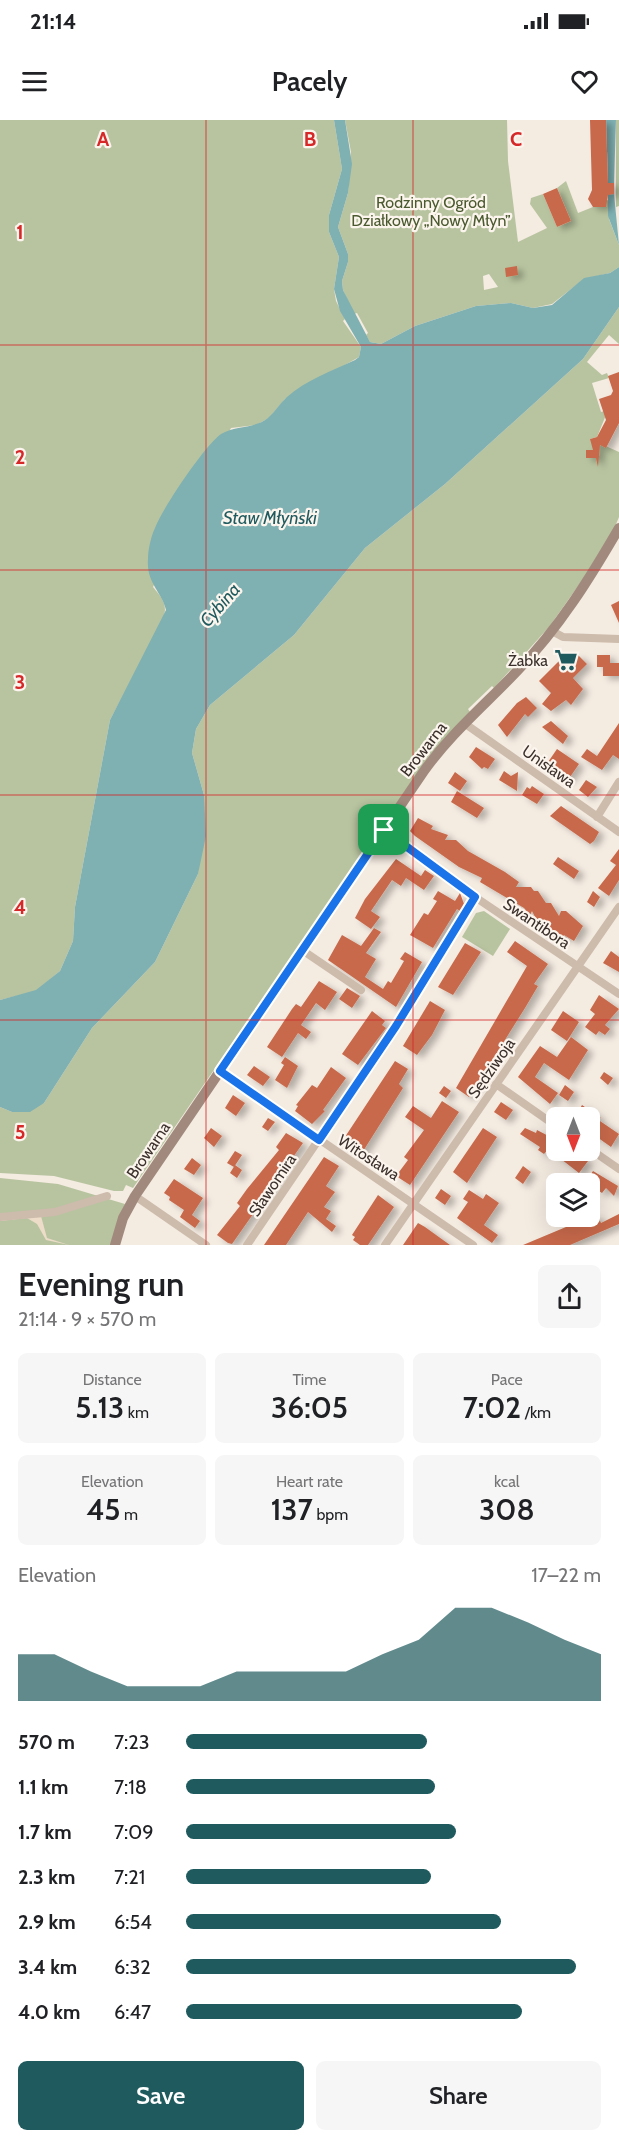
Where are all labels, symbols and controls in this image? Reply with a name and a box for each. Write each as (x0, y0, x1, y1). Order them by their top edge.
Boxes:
text: 21:14 (30, 8, 76, 35)
icon: menu (18, 65, 51, 98)
text: Pacely (272, 65, 347, 98)
icon: heart (568, 65, 601, 98)
text: A (97, 127, 110, 151)
text: B (304, 127, 316, 151)
text: C (510, 127, 522, 151)
park label: Rodzinny Ogród Działkowy „Nowy Młyn” (351, 193, 511, 230)
text: 1 (16, 220, 24, 244)
text: 2 (15, 445, 25, 469)
water label: Staw Młyński (223, 507, 318, 529)
water label: Cybina (195, 579, 245, 631)
supermarket icon: Żabka (553, 647, 579, 673)
place label: Żabka (508, 651, 548, 670)
text: 3 (15, 670, 25, 694)
street label: Browarna (396, 718, 451, 780)
street label: Unisława (518, 741, 579, 792)
pin (358, 804, 409, 855)
icon: arrive (367, 813, 400, 846)
street label: Swantibora (500, 894, 574, 953)
text: 4 (14, 895, 26, 919)
street label: Sędziwoja (464, 1034, 519, 1102)
north arrow (546, 1107, 600, 1161)
map controls (546, 1107, 600, 1227)
street label: Browarna (123, 1118, 174, 1182)
text: 5 (15, 1120, 25, 1144)
street label: Witosława (334, 1130, 403, 1185)
street label: Sławomira (245, 1150, 300, 1220)
button: layers (546, 1173, 600, 1227)
text: Evening run (18, 1264, 184, 1304)
button: share (538, 1265, 601, 1328)
text: 21:14 · 9 × 570 m (18, 1307, 156, 1331)
text: Distance (83, 1370, 142, 1389)
text: Time (292, 1370, 326, 1389)
text: Pace (491, 1370, 523, 1389)
text: 5.13 (75, 1389, 124, 1426)
text: 36:05 (271, 1389, 348, 1426)
text: 7:02 (463, 1389, 521, 1426)
text: km (124, 1403, 149, 1422)
text: /km (521, 1403, 551, 1422)
text: Elevation (81, 1472, 143, 1491)
text: Heart rate (276, 1472, 343, 1491)
text: kcal (494, 1472, 520, 1491)
text: 45 (86, 1491, 121, 1528)
text: 137 (271, 1491, 313, 1528)
text: 308 (479, 1491, 535, 1528)
text: m (121, 1505, 138, 1524)
text: bpm (313, 1505, 348, 1524)
text: Elevation (18, 1563, 96, 1587)
text: 17–22 m (531, 1563, 601, 1587)
text: 570 m (18, 1730, 75, 1754)
text: 7:23 (114, 1730, 150, 1754)
text: 1.1 km (18, 1775, 68, 1799)
text: 7:18 (114, 1775, 147, 1799)
text: 1.7 km (18, 1820, 72, 1844)
text: 7:09 (114, 1820, 154, 1844)
text: 2.3 km (18, 1865, 75, 1889)
text: 7:21 (114, 1865, 145, 1889)
text: 2.9 km (18, 1910, 76, 1934)
text: 6:54 (114, 1910, 152, 1934)
text: 3.4 km (18, 1955, 77, 1979)
text: 6:32 (114, 1955, 151, 1979)
text: 4.0 km (18, 2000, 80, 2024)
text: 6:47 (114, 2000, 151, 2024)
button: Save (18, 2061, 304, 2130)
button: Share (316, 2061, 601, 2130)

